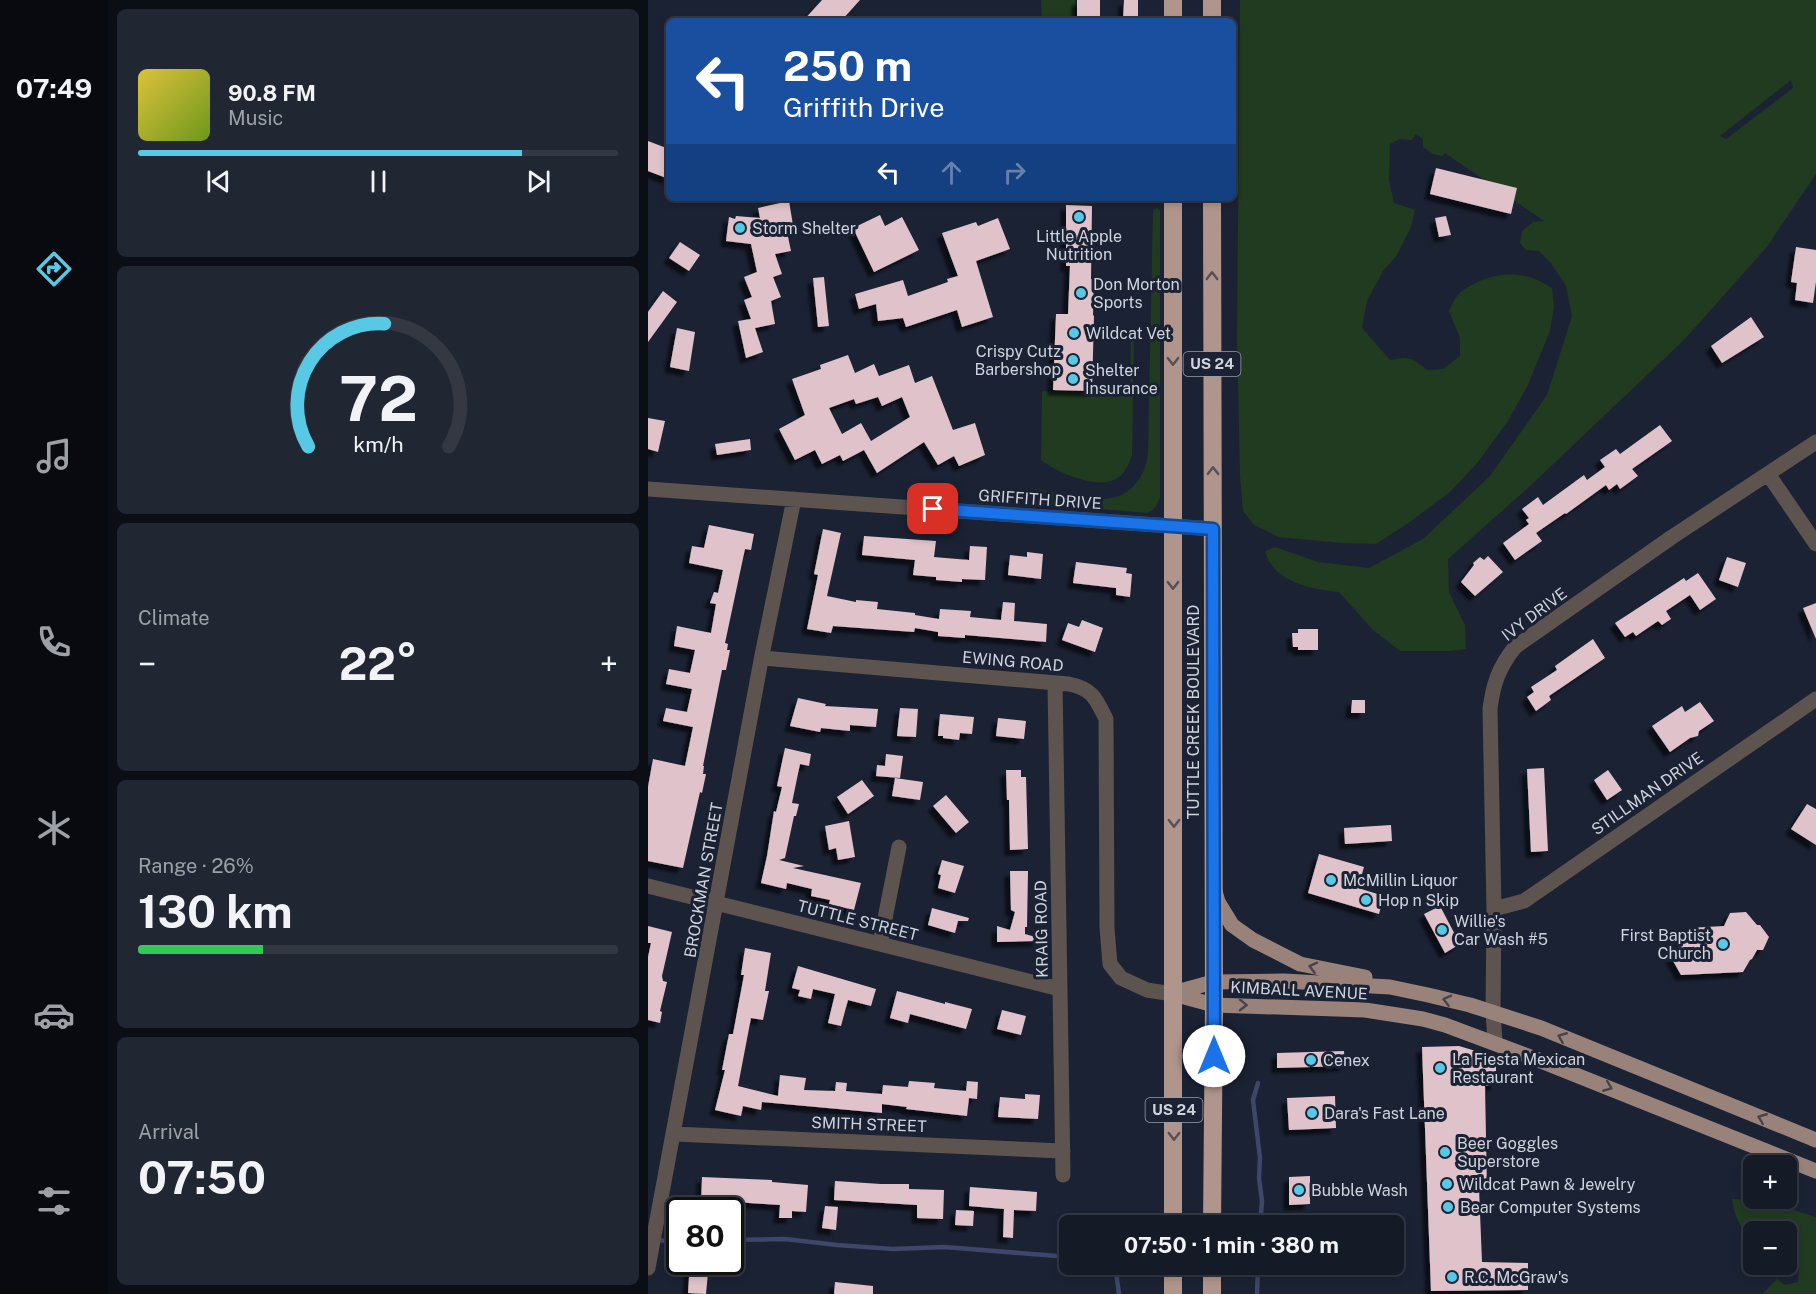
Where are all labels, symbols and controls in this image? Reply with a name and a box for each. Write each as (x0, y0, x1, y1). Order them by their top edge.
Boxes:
text: 250 m (783, 41, 912, 90)
icon: left (684, 42, 762, 120)
text: 07:49 (16, 72, 92, 104)
text: 90.8 FM (228, 80, 316, 106)
text: Griffith Drive (783, 91, 945, 123)
text: Music (228, 106, 283, 130)
icon: left (872, 156, 905, 189)
icon: ahead (935, 156, 968, 189)
icon: right (998, 156, 1031, 189)
icon: previous (202, 165, 235, 198)
icon: pause (362, 165, 395, 198)
icon: next (522, 165, 555, 198)
marker: Little Apple Nutrition (1072, 210, 1086, 224)
place label: Storm Shelter (752, 219, 856, 238)
marker: Storm Shelter (733, 221, 747, 235)
place label: Little Apple Nutrition (1036, 227, 1122, 264)
icon: directions (33, 248, 75, 290)
one-way arrow (1206, 271, 1218, 280)
place label: Don Morton Sports (1093, 275, 1180, 312)
marker: Don Morton Sports (1074, 286, 1088, 300)
place label: Wildcat Vet (1086, 324, 1171, 343)
marker: Wildcat Vet (1067, 326, 1081, 340)
place label: Crispy Cutz Barbershop (974, 342, 1061, 379)
road number: US 24 (1184, 352, 1240, 376)
marker: Crispy Cutz Barbershop (1066, 353, 1080, 367)
one-way arrow (1167, 357, 1179, 366)
place label: Shelter Insurance (1085, 361, 1158, 398)
text: 72 (339, 362, 417, 435)
marker: Shelter Insurance (1066, 372, 1080, 386)
text: km/h (353, 432, 403, 457)
icon: music (33, 435, 75, 477)
one-way arrow (1207, 466, 1219, 475)
pin (907, 483, 958, 534)
street label: GRIFFITH DRIVE (978, 486, 1102, 513)
icon: arrive (916, 492, 949, 525)
one-way arrow (1167, 580, 1180, 589)
street label: IVY DRIVE (1498, 584, 1571, 645)
street label: TUTTLE CREEK BOULEVARD (1184, 605, 1203, 819)
text: Climate (138, 606, 210, 630)
icon: phone (33, 621, 75, 663)
text: 22° (339, 637, 417, 690)
text: − (138, 645, 156, 683)
text: + (600, 645, 618, 683)
street label: EWING ROAD (961, 648, 1064, 675)
street label: STILLMAN DRIVE (1588, 748, 1707, 839)
street label: BROCKMAN STREET (680, 801, 727, 959)
icon: climate (33, 807, 75, 849)
one-way arrow (1168, 819, 1180, 828)
text: Range · 26% (138, 854, 254, 878)
place label: McMillin Liquor (1343, 871, 1458, 890)
marker: McMillin Liquor (1324, 873, 1338, 887)
street label: KRAIG ROAD (1031, 880, 1052, 978)
text: 130 km (138, 885, 293, 938)
place label: Hop n Skip (1378, 891, 1459, 910)
marker: Hop n Skip (1359, 893, 1373, 907)
street label: TUTTLE STREET (796, 896, 921, 945)
place label: Willie's Car Wash #5 (1454, 912, 1548, 949)
marker: Willie's Car Wash #5 (1435, 923, 1449, 937)
place label: First Baptist Church (1620, 926, 1711, 963)
marker: First Baptist Church (1716, 937, 1730, 951)
one-way arrow (1309, 961, 1319, 974)
street label: KIMBALL AVENUE (1230, 977, 1368, 1004)
icon: car (33, 994, 75, 1036)
one-way arrow (1442, 994, 1452, 1007)
one-way arrow (1238, 999, 1247, 1011)
position arrow (1182, 1024, 1246, 1088)
one-way arrow (1557, 1032, 1568, 1044)
place label: La Fiesta Mexican Restaurant (1452, 1050, 1585, 1087)
place label: Cenex (1323, 1051, 1370, 1070)
marker: Cenex (1304, 1053, 1318, 1067)
marker: La Fiesta Mexican Restaurant (1433, 1061, 1447, 1075)
one-way arrow (1601, 1080, 1612, 1092)
road number: US 24 (1146, 1098, 1202, 1122)
place label: Dara's Fast Lane (1324, 1104, 1445, 1123)
marker: Dara's Fast Lane (1305, 1106, 1319, 1120)
street label: SMITH STREET (811, 1113, 928, 1136)
one-way arrow (1757, 1113, 1768, 1125)
text: Arrival (138, 1120, 200, 1144)
one-way arrow (1168, 1132, 1180, 1141)
place label: Beer Goggles Superstore (1457, 1134, 1558, 1171)
marker: Beer Goggles Superstore (1438, 1145, 1452, 1159)
text: 07:50 (138, 1151, 266, 1204)
map controls (1743, 1155, 1797, 1275)
button: + (1743, 1155, 1797, 1209)
place label: Wildcat Pawn & Jewelry (1459, 1175, 1636, 1194)
marker: Wildcat Pawn & Jewelry (1440, 1177, 1454, 1191)
icon: filters (33, 1180, 75, 1222)
place label: Bubble Wash (1311, 1181, 1408, 1200)
marker: Bubble Wash (1292, 1183, 1306, 1197)
speed limit sign: 80 (666, 1197, 744, 1275)
place label: Bear Computer Systems (1460, 1198, 1641, 1217)
marker: Bear Computer Systems (1441, 1200, 1455, 1214)
button: − (1743, 1221, 1797, 1275)
text: 07:50 · 1 min · 380 m (1124, 1232, 1339, 1258)
place label: R.C. McGraw's (1464, 1268, 1569, 1287)
marker: R.C. McGraw's (1445, 1270, 1459, 1284)

